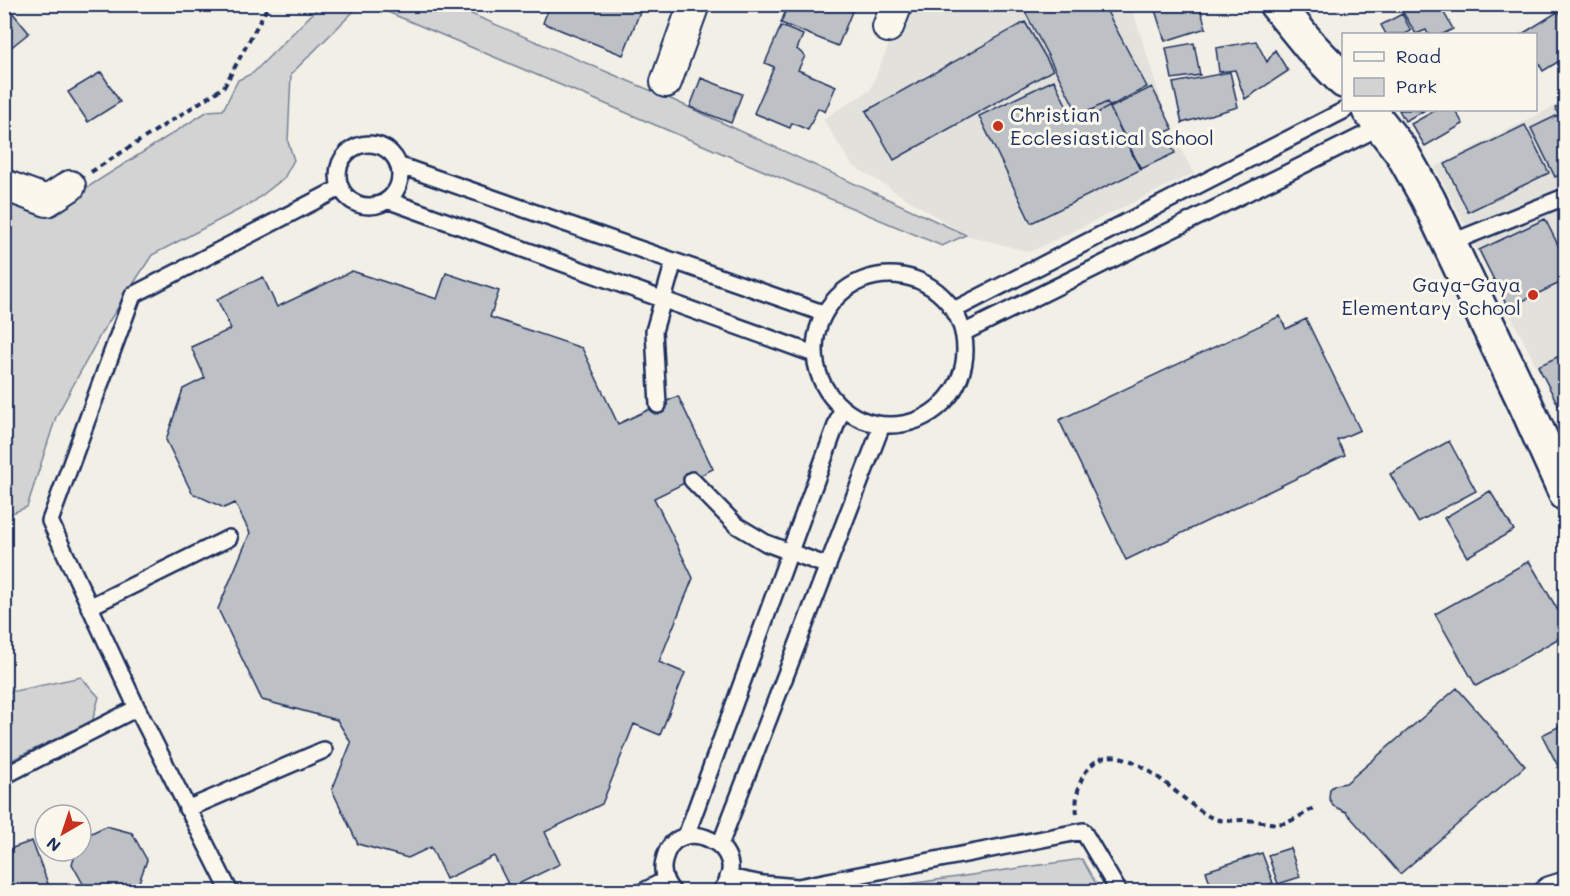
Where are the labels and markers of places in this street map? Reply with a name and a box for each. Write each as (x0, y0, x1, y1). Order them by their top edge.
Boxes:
place label: Christian Ecclesiastical School (1010, 101, 1214, 150)
marker: Christian Ecclesiastical School (991, 119, 1005, 133)
place label: Gaya-Gaya Elementary School (1342, 271, 1521, 320)
marker: Gaya-Gaya Elementary School (1526, 288, 1540, 302)

